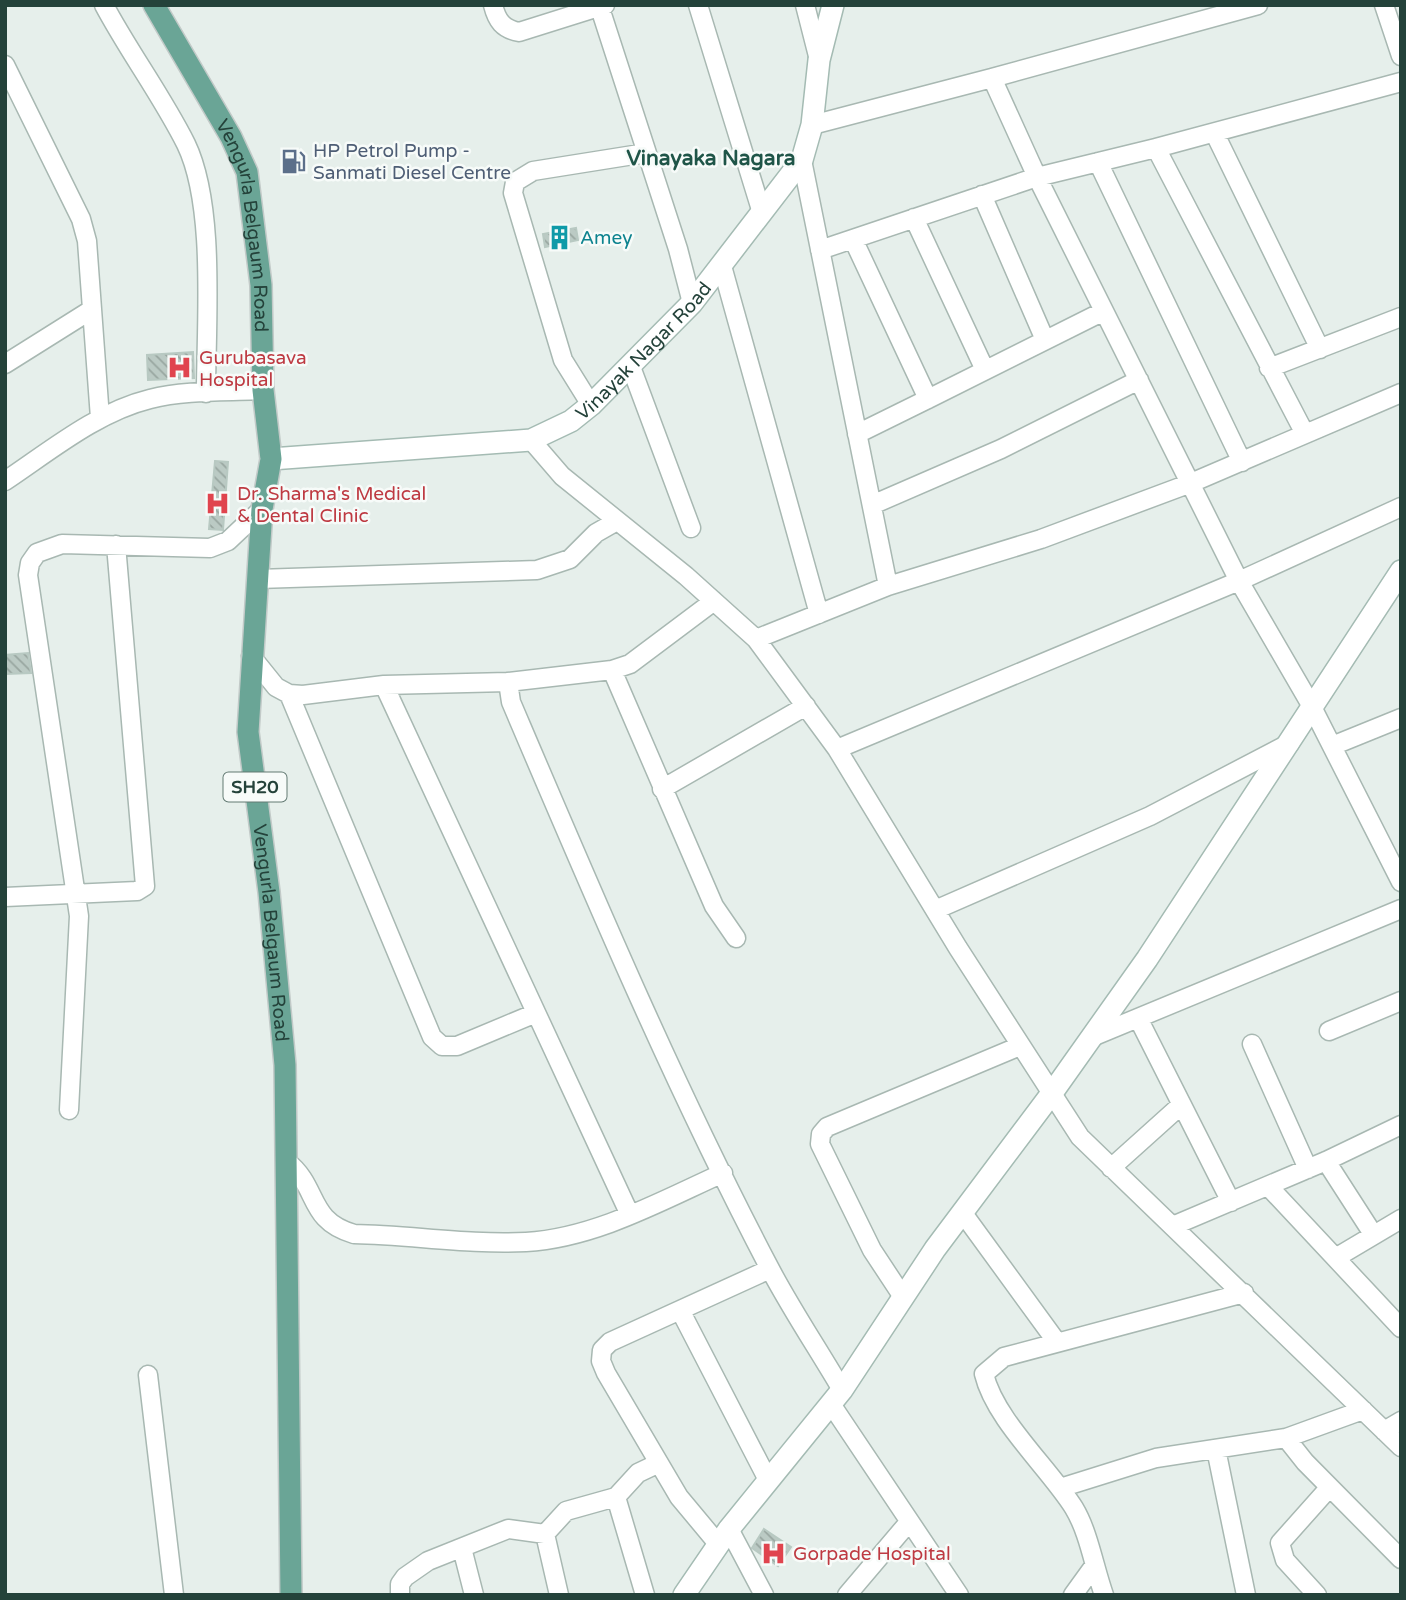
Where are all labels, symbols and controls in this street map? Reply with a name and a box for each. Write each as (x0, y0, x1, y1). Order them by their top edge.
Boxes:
street label: Vengurla Belgaum Road (211, 115, 272, 332)
place label: HP Petrol Pump - Sanmati Diesel Centre (313, 140, 511, 184)
district label: Vinayaka Nagara (626, 146, 796, 171)
fuel station icon: HP Petrol Pump - Sanmati Diesel Centre (279, 147, 307, 175)
building icon: Amey (546, 223, 574, 251)
place label: Amey (580, 227, 632, 249)
street label: Vinayak Nagar Road (572, 278, 716, 425)
place label: Gurubasava Hospital (199, 347, 307, 391)
hospital icon: Gurubasava Hospital (165, 354, 193, 382)
place label: Dr. Sharma's Medical & Dental Clinic (237, 483, 426, 527)
hospital icon: Dr. Sharma's Medical & Dental Clinic (203, 490, 231, 518)
road number: SH20 (224, 772, 286, 802)
street label: Vengurla Belgaum Road (248, 823, 293, 1043)
hospital icon: Gorpade Hospital (759, 1539, 787, 1567)
place label: Gorpade Hospital (793, 1543, 951, 1565)

